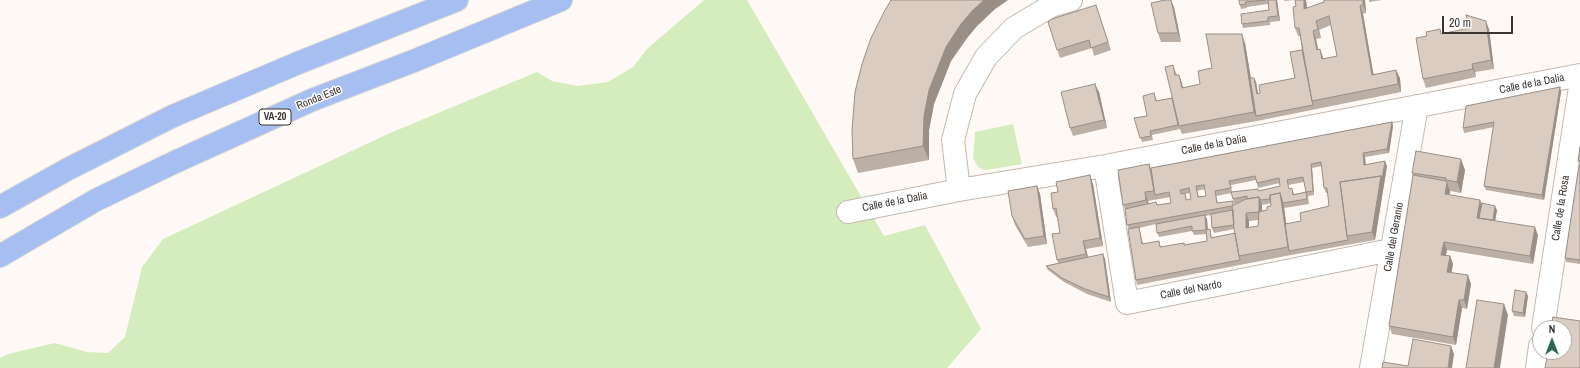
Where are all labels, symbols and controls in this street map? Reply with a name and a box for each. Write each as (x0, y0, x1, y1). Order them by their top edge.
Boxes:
scale bar (1444, 8, 1515, 34)
text: 20 m (1449, 15, 1471, 31)
street label: Calle de la Dalia (1498, 71, 1566, 97)
street label: Ronda Este (295, 83, 343, 113)
road number: VA-20 (259, 109, 291, 125)
street label: Calle de la Dalia (1180, 132, 1248, 158)
street label: Calle de la Rosa (1549, 174, 1573, 242)
street label: Calle de la Dalia (861, 189, 929, 215)
street label: Calle del Geranio (1381, 201, 1407, 273)
street label: Calle del Nardo (1159, 278, 1223, 302)
north arrow (1532, 320, 1572, 360)
text: N (1549, 322, 1555, 336)

